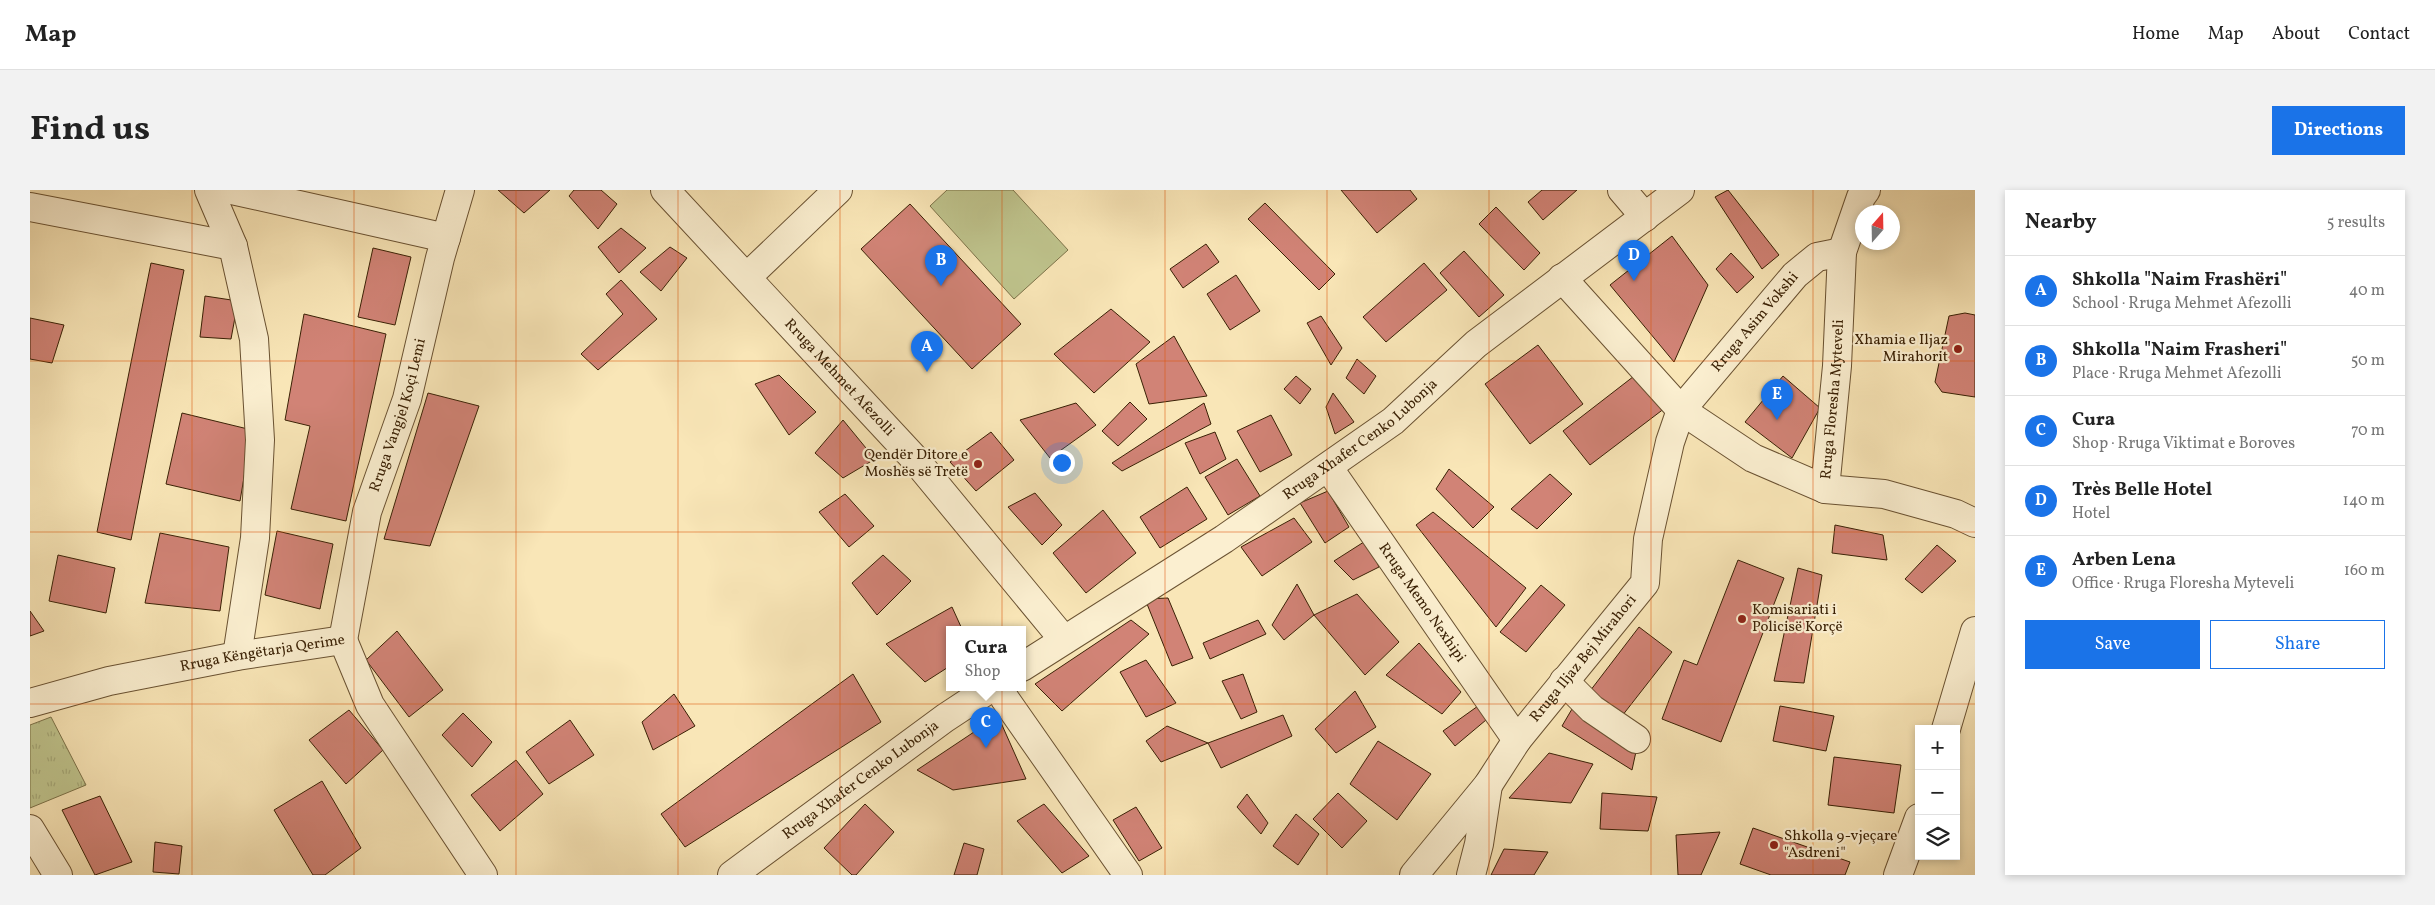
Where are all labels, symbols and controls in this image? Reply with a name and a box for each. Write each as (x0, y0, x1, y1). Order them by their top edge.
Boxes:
text: Map (25, 18, 76, 52)
text: Home (2132, 22, 2180, 47)
text: Map (2208, 22, 2244, 47)
text: About (2272, 22, 2320, 47)
text: Contact (2348, 22, 2410, 47)
text: Find us (30, 106, 150, 154)
button: Directions (2272, 106, 2405, 155)
north arrow (1855, 205, 1900, 250)
text: Nearby (2025, 208, 2096, 237)
text: 5 results (2327, 212, 2385, 234)
pin: D (1618, 240, 1650, 281)
pin: B (925, 245, 957, 286)
street label: Rruga Asim Vokshi (1707, 267, 1804, 377)
text: Shkolla "Naim Frashëri" (2072, 267, 2287, 293)
text: A (2035, 280, 2047, 302)
text: 40 m (2349, 280, 2385, 302)
text: School · Rruga Mehmet Afezolli (2072, 293, 2292, 315)
street label: Rruga Mehmet Afezolli (779, 314, 899, 441)
street label: Rruga Floresha Myteveli (1815, 319, 1850, 480)
place label: Xhamia e Iljaz Mirahorit (1854, 330, 1948, 368)
pin: A (911, 331, 943, 372)
street label: Rruga Vangjel Koçi Lemi (364, 336, 431, 495)
text: Shkolla "Naim Frasheri" (2072, 337, 2287, 363)
marker: Xhamia e Iljaz Mirahorit (1952, 343, 1964, 355)
text: B (2036, 350, 2046, 372)
text: 50 m (2351, 350, 2385, 372)
text: Place · Rruga Mehmet Afezolli (2072, 363, 2282, 385)
street label: Rruga Xhafer Cenko Lubonja (1279, 374, 1442, 505)
pin: E (1761, 379, 1793, 420)
text: Cura (2072, 407, 2115, 433)
text: C (2036, 420, 2046, 442)
text: 70 m (2351, 420, 2385, 442)
text: Shop · Rruga Viktimat e Boroves (2072, 433, 2295, 455)
place label: Qendër Ditore e Moshës së Tretë (864, 445, 968, 483)
your location (1049, 450, 1075, 476)
marker: Qendër Ditore e Moshës së Tretë (972, 458, 984, 470)
text: Très Belle Hotel (2072, 477, 2212, 503)
text: D (2035, 490, 2047, 512)
text: 140 m (2343, 490, 2385, 512)
text: Hotel (2072, 503, 2110, 525)
street label: Rruga Memo Nexhipi (1373, 539, 1471, 667)
text: Arben Lena (2072, 547, 2176, 573)
text: E (2036, 560, 2046, 582)
text: 160 m (2344, 560, 2385, 582)
text: Office · Rruga Floresha Myteveli (2072, 573, 2294, 595)
street label: Rruga Iljaz Bej Mirahori (1525, 590, 1642, 727)
place label: Komisariati i Policisë Korçë (1752, 600, 1843, 638)
marker: Komisariati i Policisë Korçë (1736, 613, 1748, 625)
button: Save (2025, 620, 2200, 669)
button: Share (2210, 620, 2385, 669)
popup (946, 626, 1026, 691)
street label: Rruga Këngëtarja Qerime (178, 629, 346, 677)
text: Cura (964, 635, 1008, 661)
text: Shop (964, 661, 1000, 683)
pin: C (970, 707, 1002, 748)
street label: Rruga Xhafer Cenko Lubonja (778, 715, 943, 845)
map controls (1915, 725, 1960, 860)
button: + (1915, 725, 1960, 770)
button: − (1915, 770, 1960, 815)
button: layers (1915, 815, 1960, 860)
place label: Shkolla 9-vjeçare "Asdreni" (1784, 826, 1897, 864)
marker: Shkolla 9-vjeçare "Asdreni" (1768, 839, 1780, 851)

